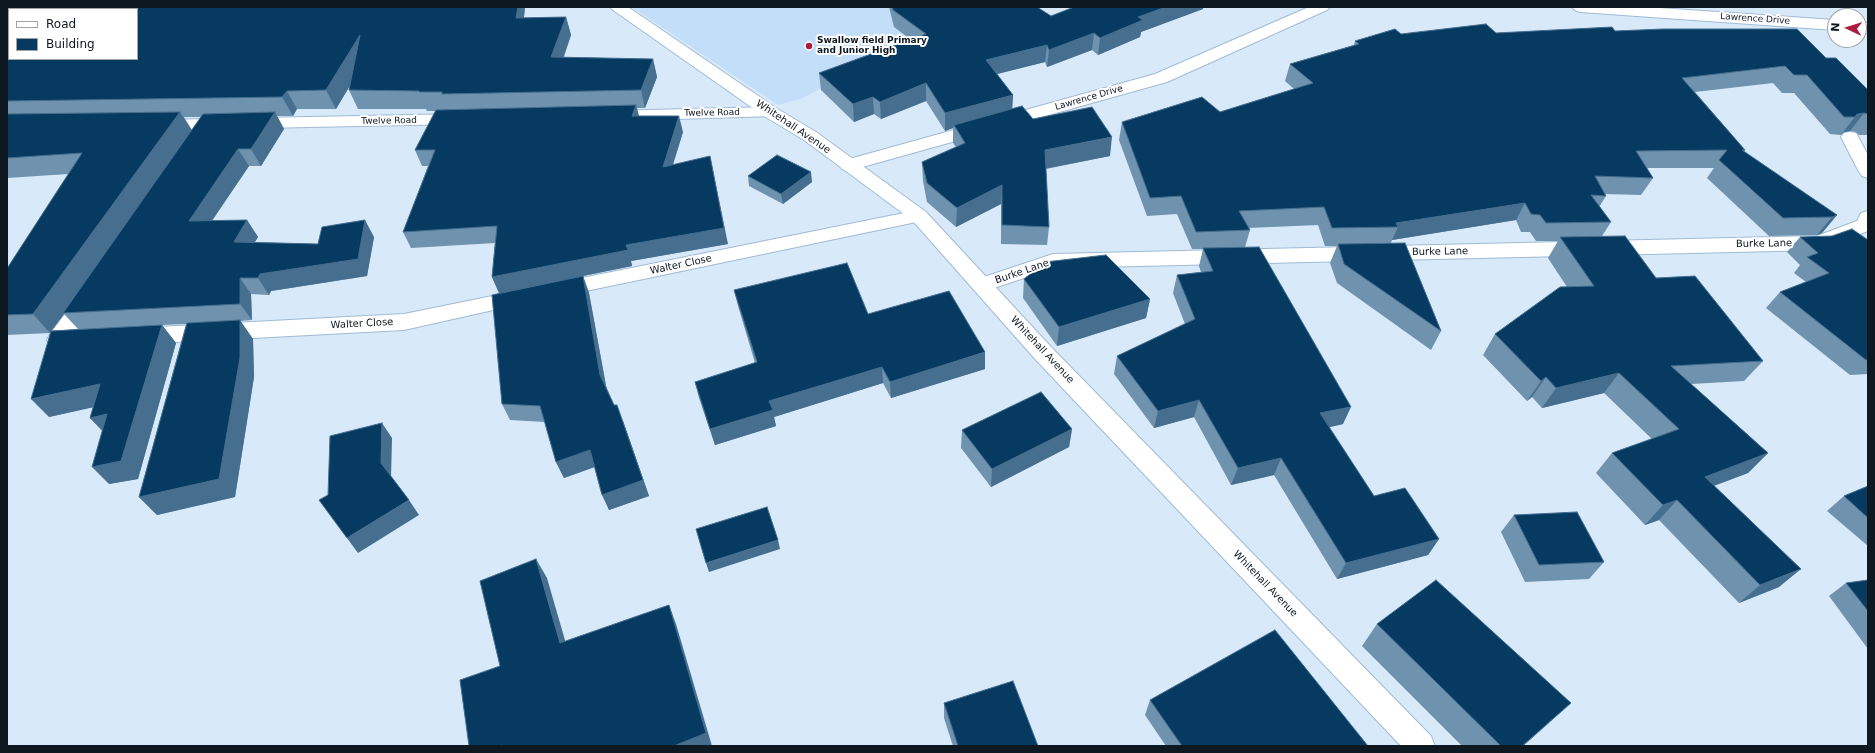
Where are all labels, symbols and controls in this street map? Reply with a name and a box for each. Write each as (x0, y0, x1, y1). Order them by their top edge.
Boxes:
legend (8, 8, 138, 60)
north arrow (1827, 8, 1867, 48)
street label: Lawrence Drive (1720, 11, 1790, 27)
text: Road (46, 17, 76, 31)
text: N (1829, 22, 1842, 32)
place label: Swallow field Primary and Junior High (817, 36, 927, 57)
text: Building (46, 37, 95, 51)
marker: Swallow field Primary and Junior High (804, 41, 814, 51)
street label: Lawrence Drive (1054, 83, 1124, 113)
street label: Whitehall Avenue (753, 98, 833, 156)
street label: Twelve Road (684, 107, 740, 119)
street label: Twelve Road (361, 115, 417, 127)
street label: Burke Lane (1736, 238, 1792, 250)
street label: Burke Lane (1412, 246, 1468, 258)
street label: Walter Close (649, 253, 713, 277)
street label: Burke Lane (993, 257, 1051, 287)
street label: Whitehall Avenue (1008, 314, 1076, 386)
street label: Walter Close (330, 316, 394, 332)
street label: Whitehall Avenue (1230, 548, 1300, 620)

